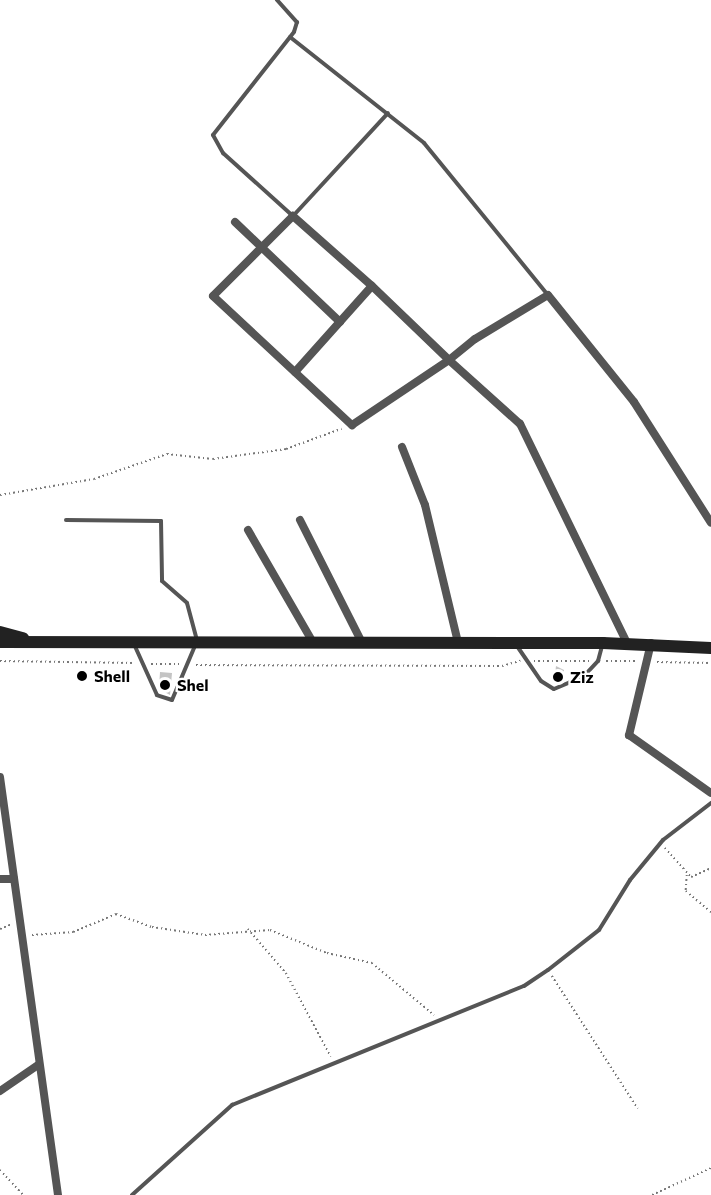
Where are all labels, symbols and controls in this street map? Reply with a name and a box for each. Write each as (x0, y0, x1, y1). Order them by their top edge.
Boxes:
place label: Shell (94, 666, 130, 686)
place label: Ziz (570, 667, 594, 687)
marker: Shell (75, 669, 89, 683)
marker: Ziz (551, 670, 565, 684)
place label: Shel (177, 675, 209, 695)
marker: Shel (158, 678, 172, 692)

